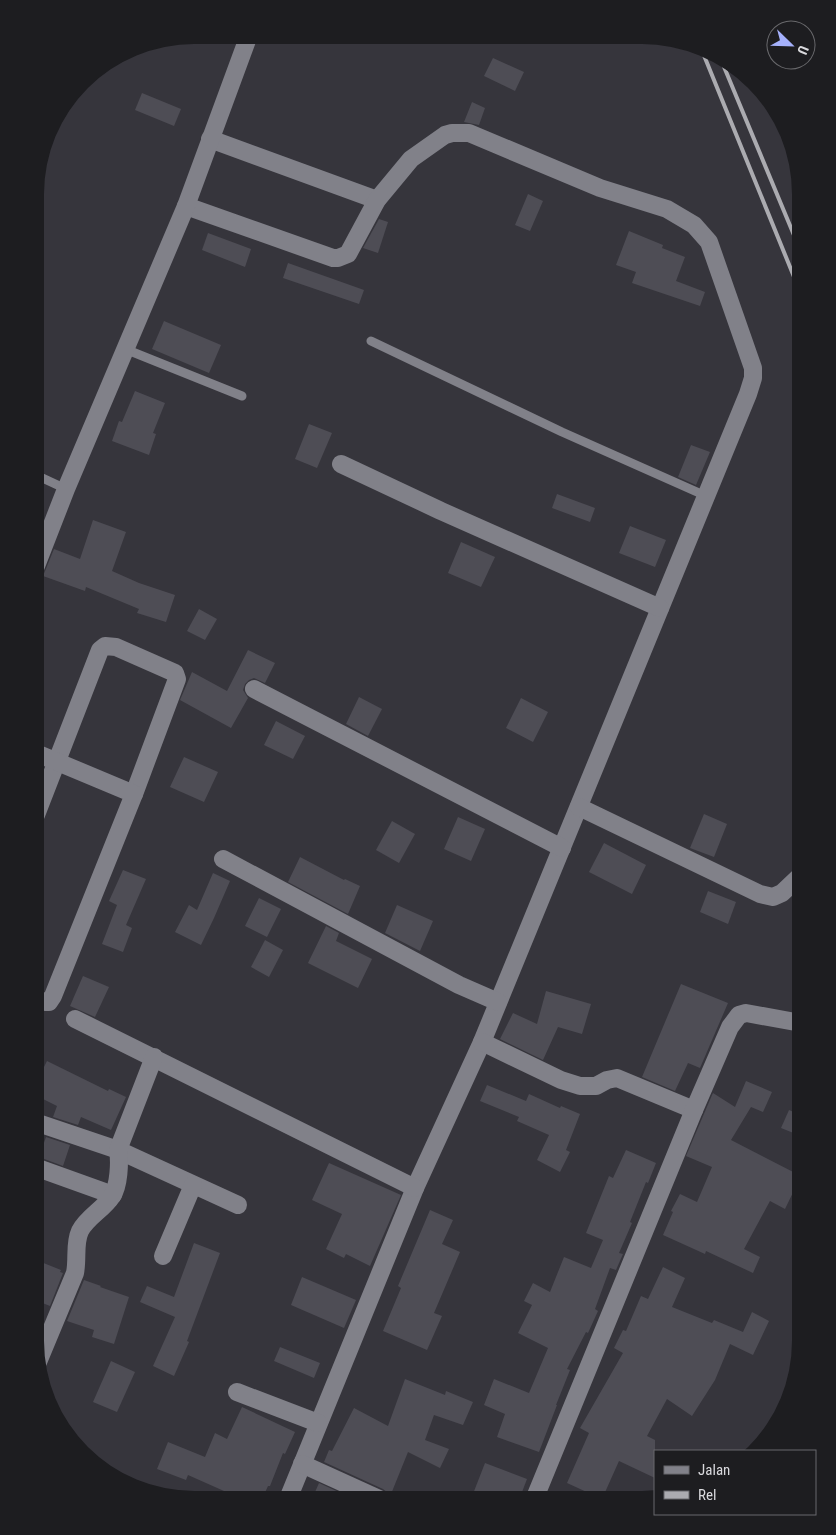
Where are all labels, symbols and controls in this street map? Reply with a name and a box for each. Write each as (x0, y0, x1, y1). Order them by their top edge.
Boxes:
north arrow (766, 20, 816, 70)
text: U (794, 43, 812, 57)
legend (654, 1450, 816, 1515)
text: Jalan (698, 1461, 730, 1479)
text: Rel (698, 1486, 716, 1504)

